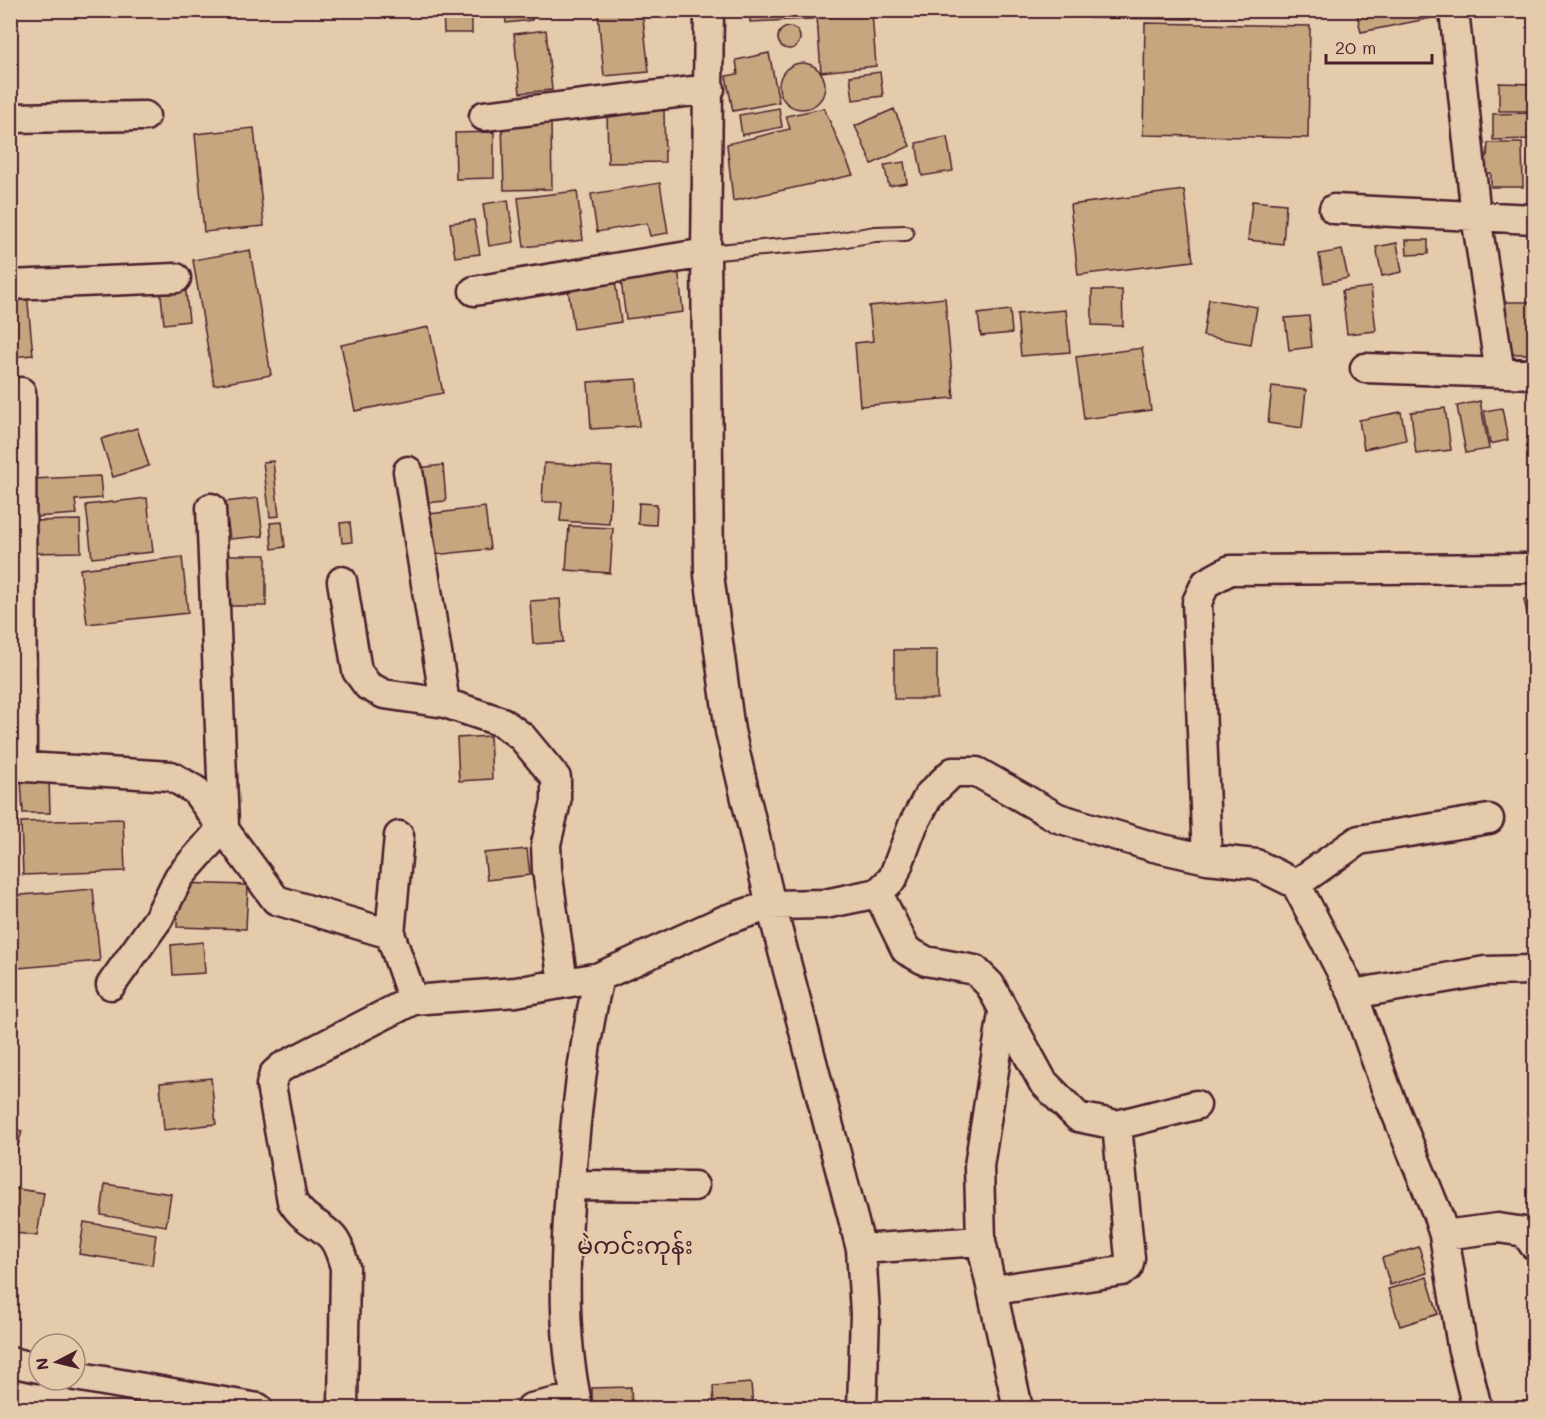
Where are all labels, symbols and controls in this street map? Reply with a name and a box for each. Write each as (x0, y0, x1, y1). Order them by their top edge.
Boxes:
scale bar (1326, 27, 1432, 65)
text: 20 m (1335, 35, 1376, 59)
district label: မဲကင်းကုန်း (577, 1229, 693, 1265)
north arrow (27, 1332, 87, 1392)
text: N (30, 1357, 53, 1371)

